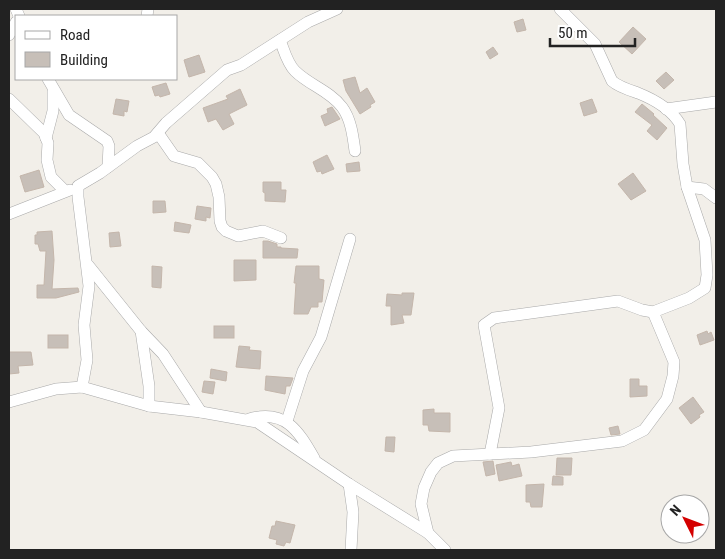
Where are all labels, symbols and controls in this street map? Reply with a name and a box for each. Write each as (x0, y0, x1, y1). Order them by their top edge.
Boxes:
legend (15, 15, 178, 80)
scale bar (550, 15, 635, 47)
text: 50 m (558, 24, 588, 42)
text: Road (60, 26, 90, 44)
text: Building (60, 51, 108, 69)
north arrow (660, 494, 710, 544)
text: N (667, 502, 684, 519)

